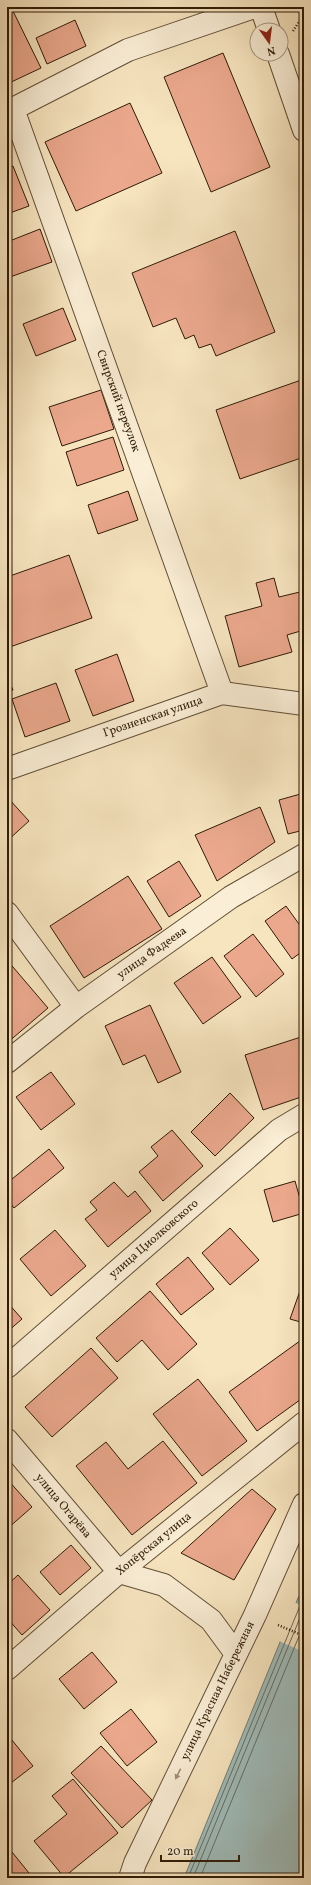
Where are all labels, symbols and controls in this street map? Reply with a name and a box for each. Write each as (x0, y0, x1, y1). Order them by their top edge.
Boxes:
north arrow (249, 22, 289, 62)
text: N (265, 42, 277, 58)
street label: Свирский переулок (92, 348, 144, 455)
street label: Грозненская улица (101, 692, 205, 742)
street label: улица Фадеева (114, 923, 190, 983)
street label: улица Циолковского (106, 1196, 202, 1282)
street label: улица Огарёва (31, 1470, 95, 1542)
street label: Хопёрская улица (113, 1509, 195, 1579)
street label: улица Красная Набережная (177, 1619, 259, 1763)
one-way arrow (175, 1768, 181, 1780)
scale bar (161, 1837, 239, 1863)
text: 20 m (167, 1844, 194, 1860)

